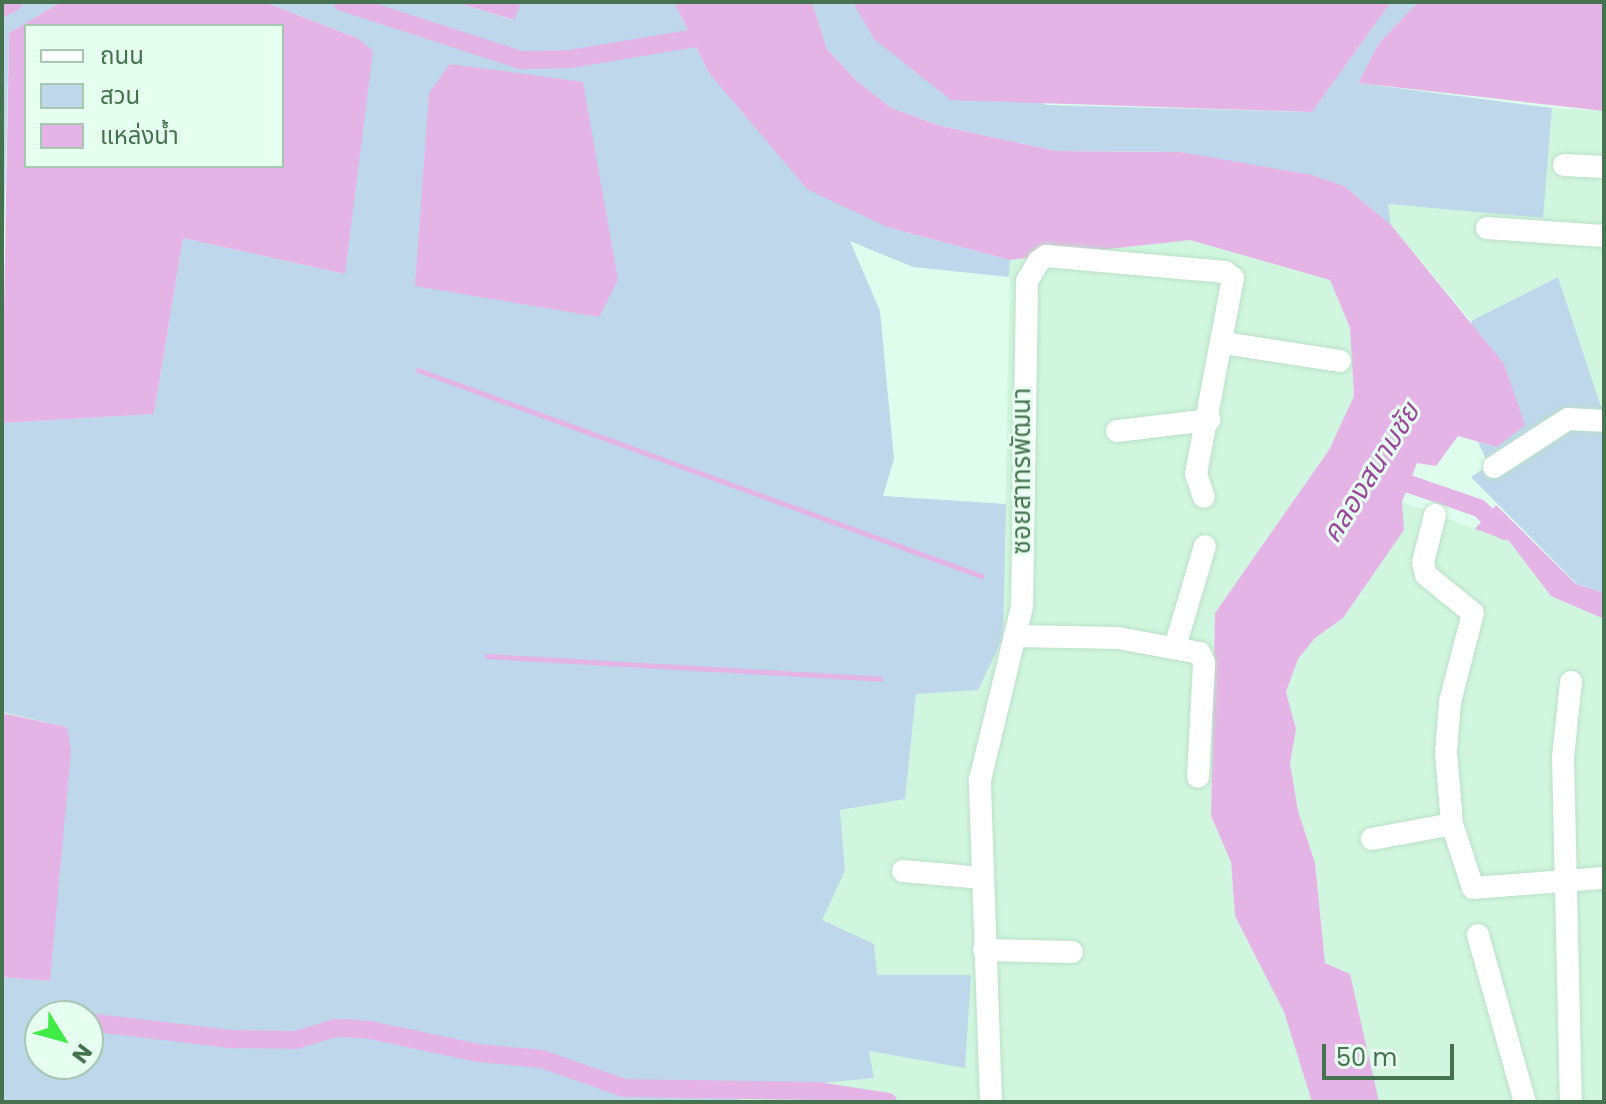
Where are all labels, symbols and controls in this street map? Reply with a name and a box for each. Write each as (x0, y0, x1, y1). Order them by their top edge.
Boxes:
legend (24, 24, 284, 168)
text: ถนน (100, 39, 144, 72)
text: สวน (100, 79, 140, 112)
text: แหล่งน้ำ (100, 119, 179, 152)
street label: ซอยสาทรพัฒนา (1006, 388, 1038, 554)
water label: คลองสนามชัย (1315, 397, 1427, 549)
north arrow (24, 1000, 104, 1080)
scale bar (1326, 1028, 1458, 1078)
text: N (65, 1038, 99, 1069)
text: 50 m (1336, 1041, 1397, 1074)

